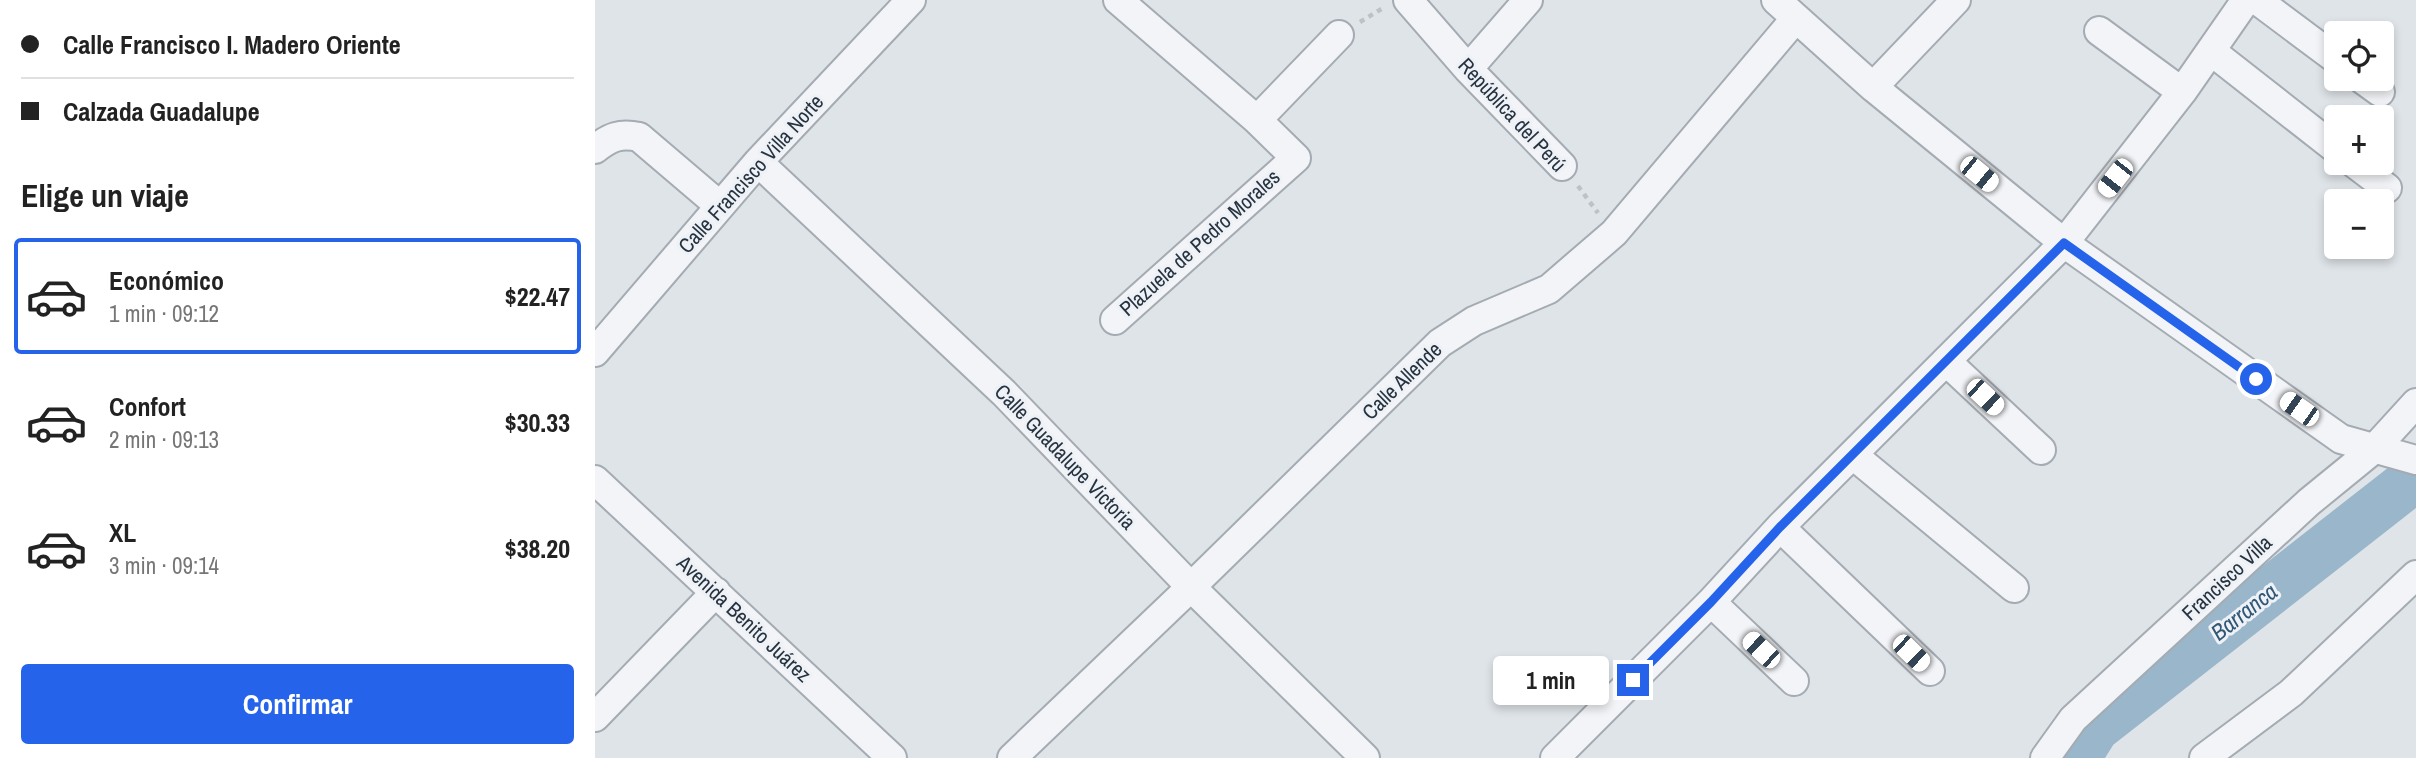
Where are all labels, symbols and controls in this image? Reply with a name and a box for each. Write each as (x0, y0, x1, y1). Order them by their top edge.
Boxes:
map controls (2324, 21, 2394, 259)
button: locate (2324, 21, 2394, 91)
text: Calle Francisco I. Madero Oriente (63, 27, 401, 62)
street label: República del Perú (1452, 51, 1573, 178)
street label: Calle Francisco Villa Norte (671, 88, 830, 259)
text: Calzada Guadalupe (63, 94, 260, 129)
button: + (2324, 105, 2394, 175)
car (1957, 153, 2002, 195)
car (2094, 155, 2137, 201)
street label: Plazuela de Pedro Morales (1113, 163, 1286, 323)
text: Elige un viaje (21, 174, 189, 217)
button: − (2324, 189, 2394, 259)
text: Económico (109, 263, 224, 298)
icon: car (25, 265, 88, 328)
text: $22.47 (505, 279, 570, 314)
text: 1 min · 09:12 (109, 298, 219, 329)
street label: Calle Allende (1355, 335, 1448, 426)
route start (2240, 363, 2272, 395)
car (1963, 375, 2008, 419)
street label: Calle Guadalupe Victoria (988, 377, 1143, 536)
car (2276, 388, 2323, 430)
text: Confort (109, 389, 186, 424)
icon: car (25, 391, 88, 454)
text: $30.33 (505, 405, 570, 440)
text: 2 min · 09:13 (109, 424, 219, 455)
text: XL (109, 515, 136, 550)
icon: car (25, 517, 88, 580)
street label: Francisco Villa (2175, 528, 2278, 627)
text: $38.20 (505, 531, 570, 566)
street label: Avenida Benito Juárez (670, 548, 818, 689)
text: 3 min · 09:14 (109, 550, 219, 581)
water label: Barranca (2204, 576, 2283, 647)
car (1739, 628, 1784, 672)
car (1889, 631, 1934, 675)
callout: 1 min (1493, 656, 1609, 704)
button: Confirmar (21, 664, 574, 744)
route end (1617, 664, 1649, 696)
text: 1 min (1526, 665, 1576, 696)

